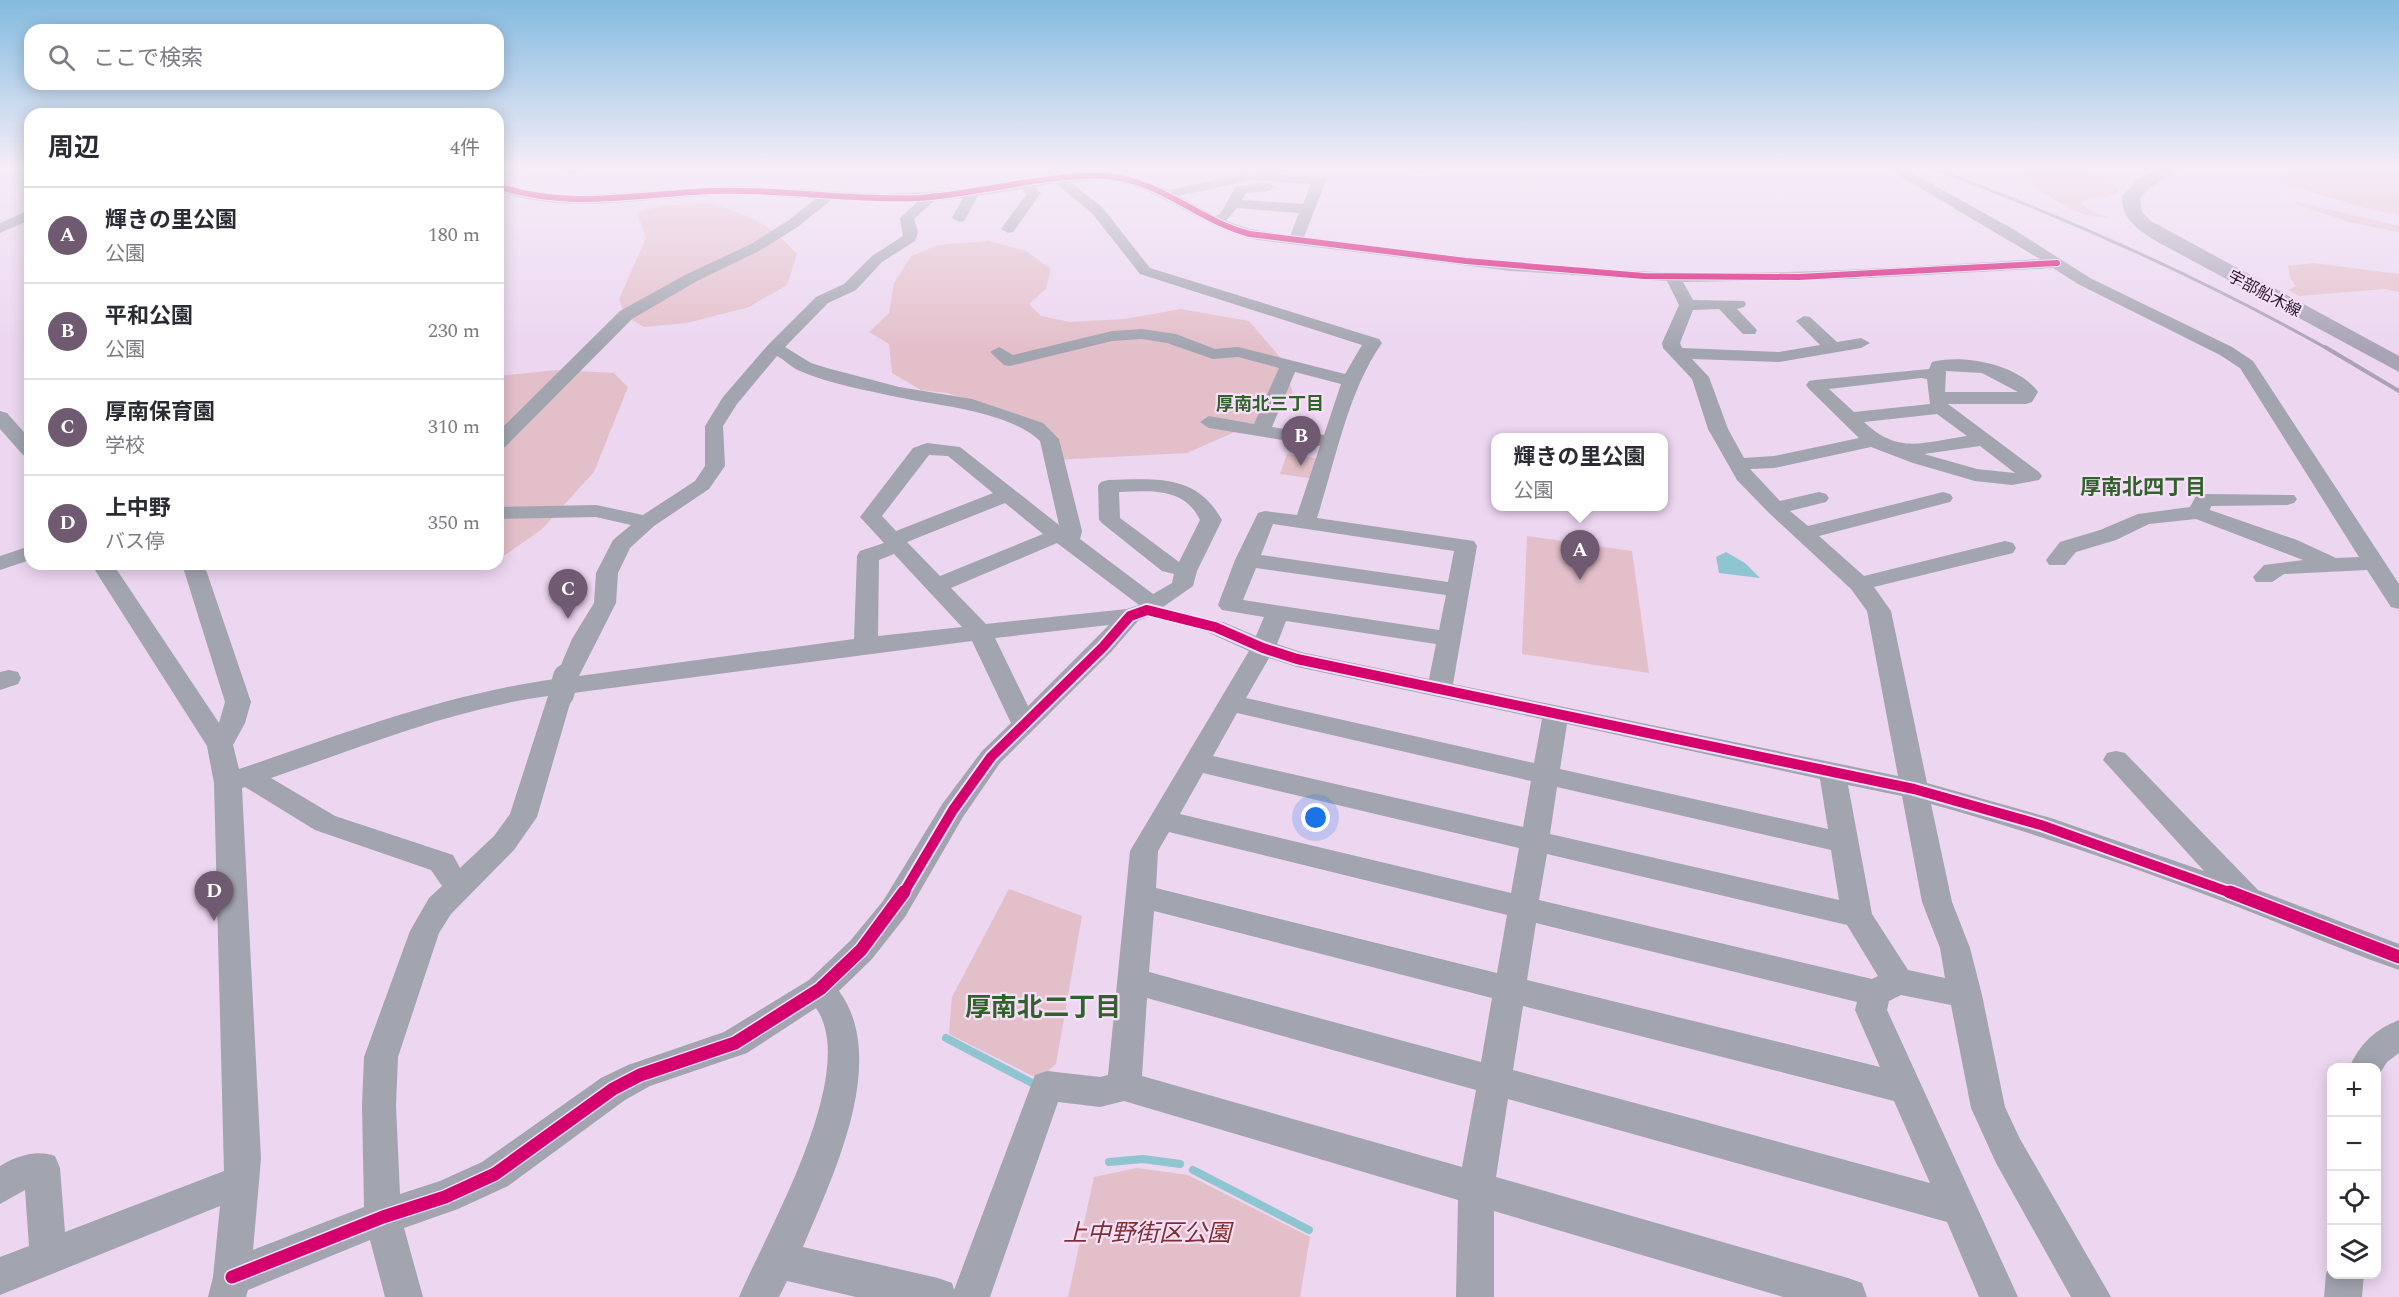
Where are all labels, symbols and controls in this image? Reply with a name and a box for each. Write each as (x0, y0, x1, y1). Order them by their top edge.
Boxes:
search box (24, 24, 504, 90)
icon: search (45, 41, 78, 74)
text: ここで検索 (93, 42, 203, 75)
text: 周辺 (48, 128, 100, 168)
text: 4件 (450, 133, 480, 163)
text: 輝きの里公園 (105, 204, 237, 237)
text: A (60, 220, 75, 250)
text: 180 m (428, 220, 480, 250)
text: 公園 (105, 239, 145, 269)
street label: 宇部船木線 (2224, 265, 2305, 323)
text: 平和公園 (105, 300, 193, 333)
text: B (60, 316, 75, 346)
text: 230 m (428, 316, 480, 346)
text: 公園 (105, 335, 145, 365)
district label: 厚南北三丁目 (1216, 391, 1324, 418)
text: 厚南保育園 (105, 396, 215, 429)
text: C (60, 412, 75, 442)
text: 310 m (428, 412, 480, 442)
pin: B (1282, 416, 1320, 466)
text: 学校 (105, 431, 145, 461)
popup (1491, 433, 1668, 511)
text: 輝きの里公園 (1513, 441, 1646, 474)
district label: 厚南北四丁目 (2080, 472, 2206, 504)
text: 公園 (1513, 476, 1553, 506)
text: 上中野 (105, 492, 171, 525)
text: D (59, 508, 76, 538)
text: 350 m (428, 508, 480, 538)
text: バス停 (105, 527, 165, 557)
pin: A (1560, 530, 1600, 580)
pin: C (548, 570, 588, 619)
your location (1301, 803, 1330, 832)
pin: D (194, 872, 234, 921)
district label: 厚南北二丁目 (965, 988, 1121, 1028)
map controls (2327, 1063, 2381, 1279)
button: + (2327, 1063, 2381, 1117)
button: − (2327, 1117, 2381, 1171)
button: locate (2327, 1171, 2381, 1225)
park label: 上中野街区公園 (1063, 1216, 1234, 1252)
button: layers (2327, 1225, 2381, 1279)

